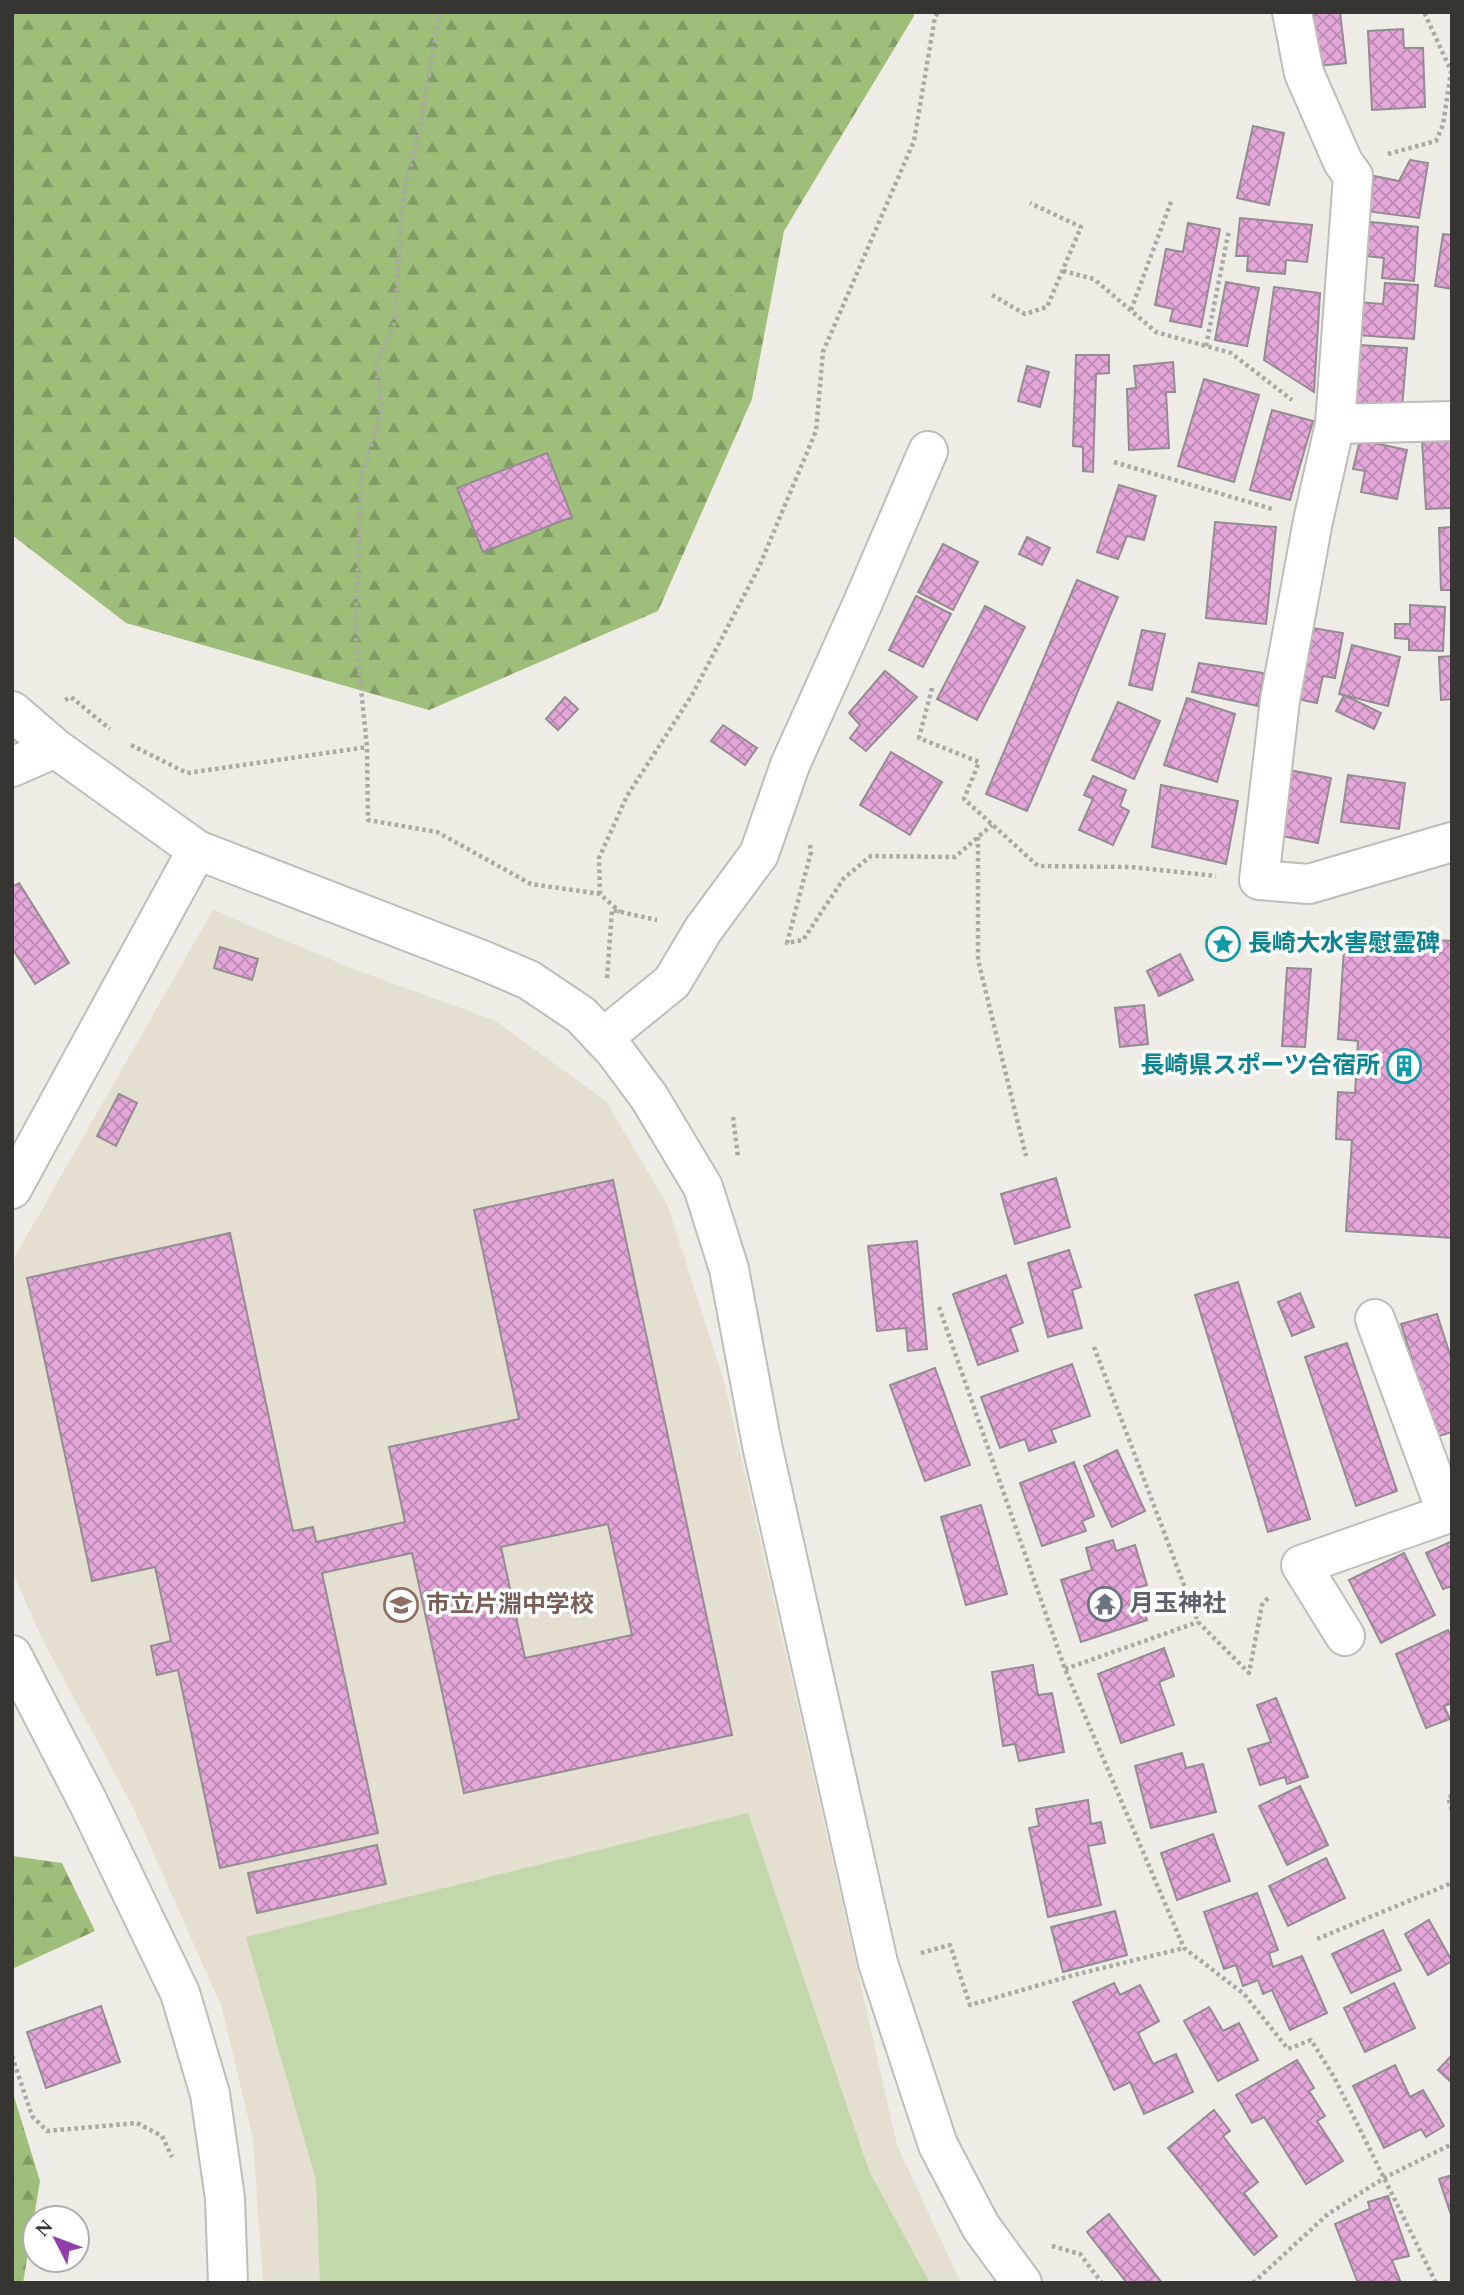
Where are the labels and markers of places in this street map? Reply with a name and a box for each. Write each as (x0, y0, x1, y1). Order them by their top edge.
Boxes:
place icon: 長崎大水害慰霊碑 (1204, 925, 1242, 963)
place label: 長崎大水害慰霊碑 (1248, 926, 1440, 962)
building icon: 長崎県スポーツ合宿所 (1385, 1047, 1423, 1085)
place label: 長崎県スポーツ合宿所 (1140, 1048, 1380, 1084)
temple icon: 月玉神社 (1086, 1585, 1124, 1623)
school or university icon: 市立片淵中学校 (382, 1586, 420, 1624)
place label: 月玉神社 (1130, 1586, 1226, 1622)
place label: 市立片淵中学校 (426, 1587, 594, 1623)

